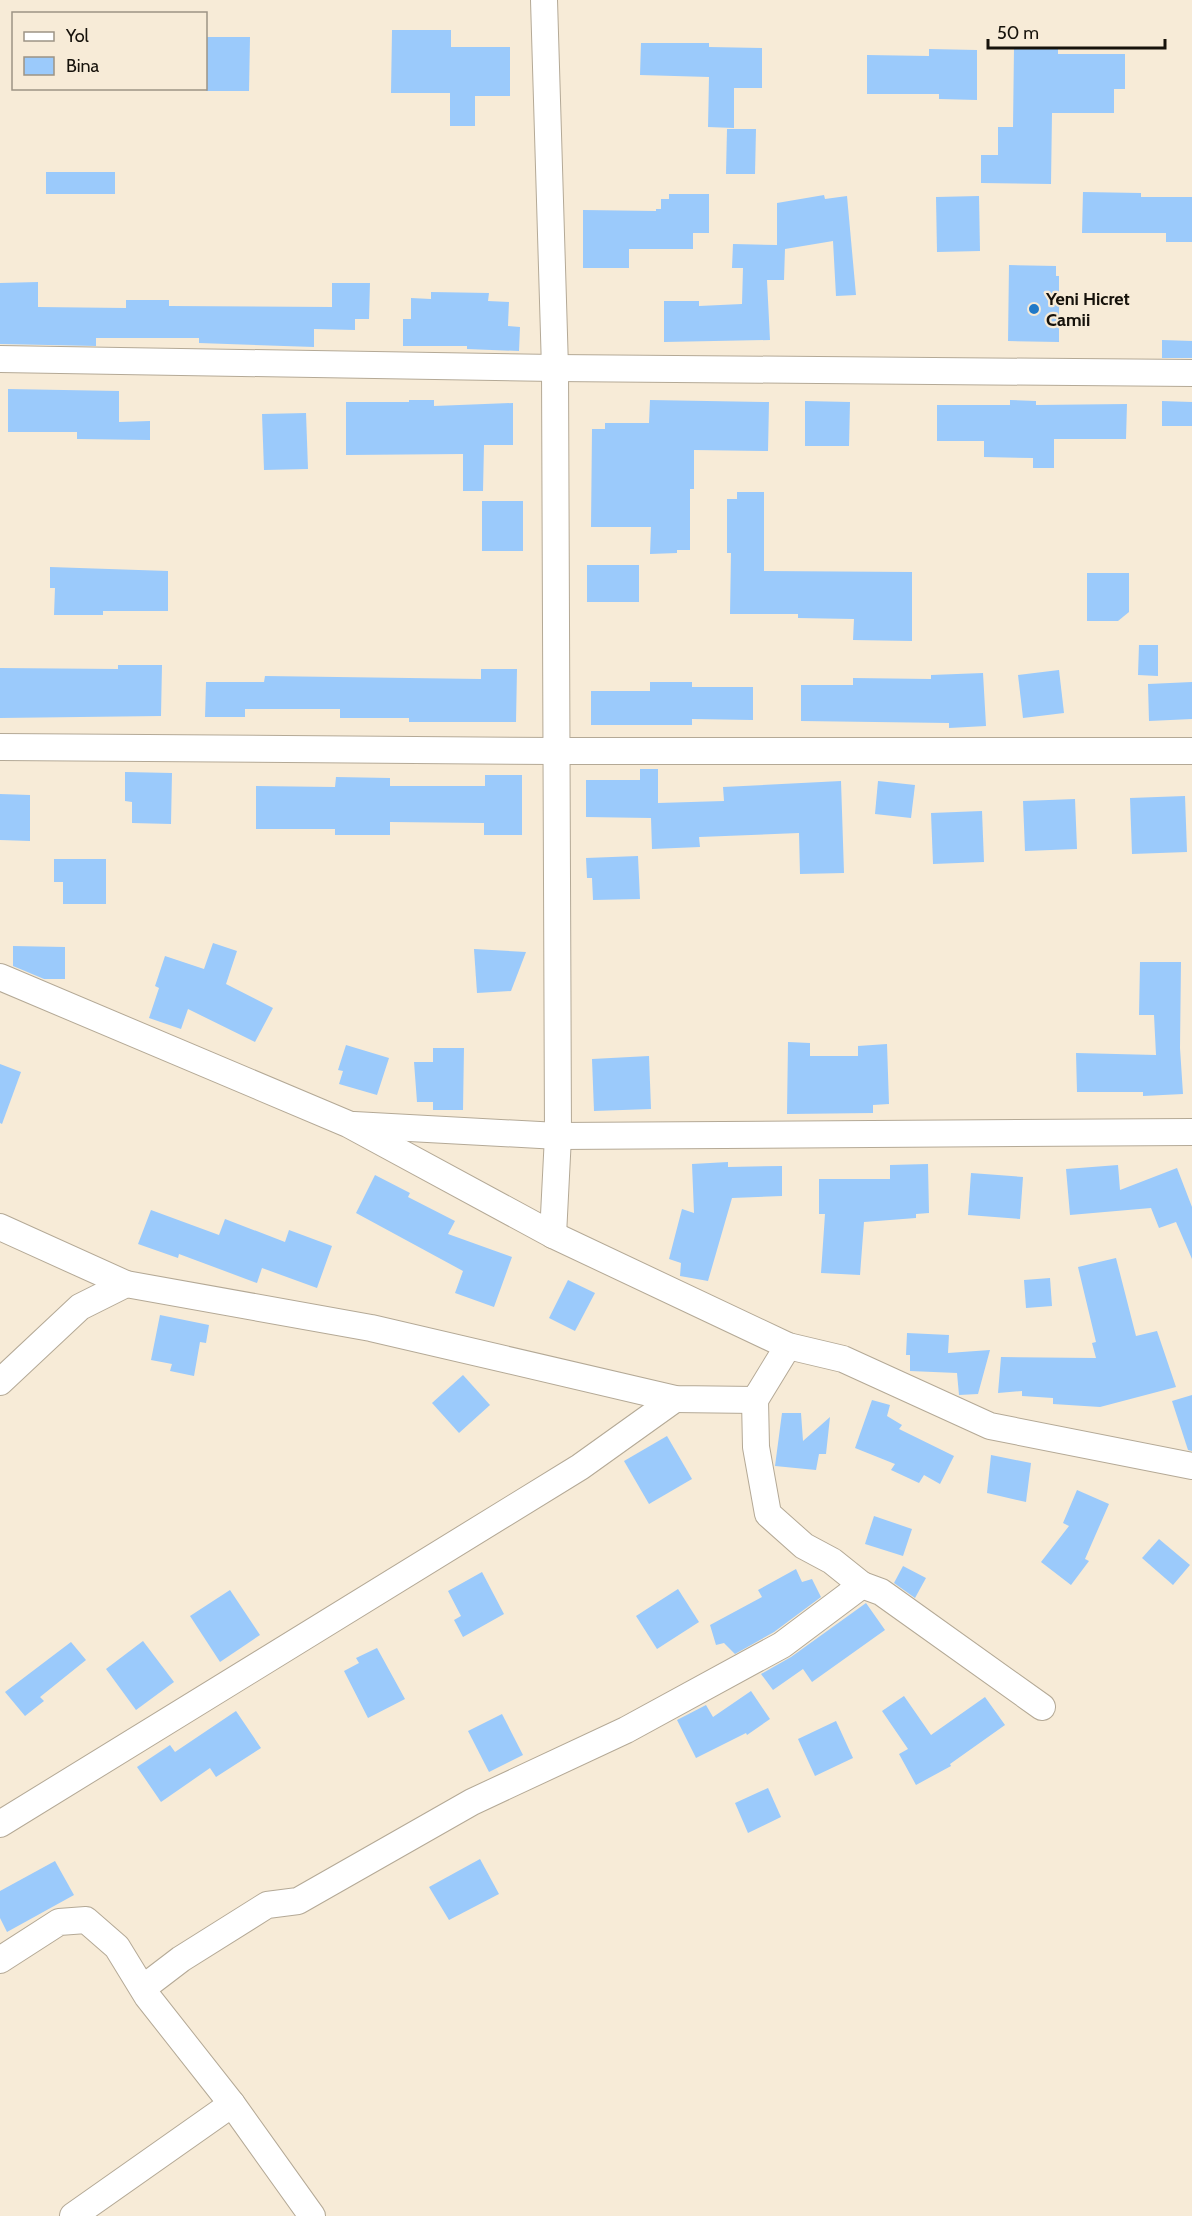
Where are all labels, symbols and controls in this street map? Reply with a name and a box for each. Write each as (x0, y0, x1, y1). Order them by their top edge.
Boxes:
legend (12, 12, 207, 90)
scale bar (988, 12, 1165, 50)
text: 50 m (997, 22, 1039, 44)
text: Yol (65, 25, 90, 47)
text: Bina (66, 55, 100, 77)
place label: Yeni Hicret Camii (1045, 288, 1130, 331)
marker: Yeni Hicret Camii (1027, 302, 1041, 316)

